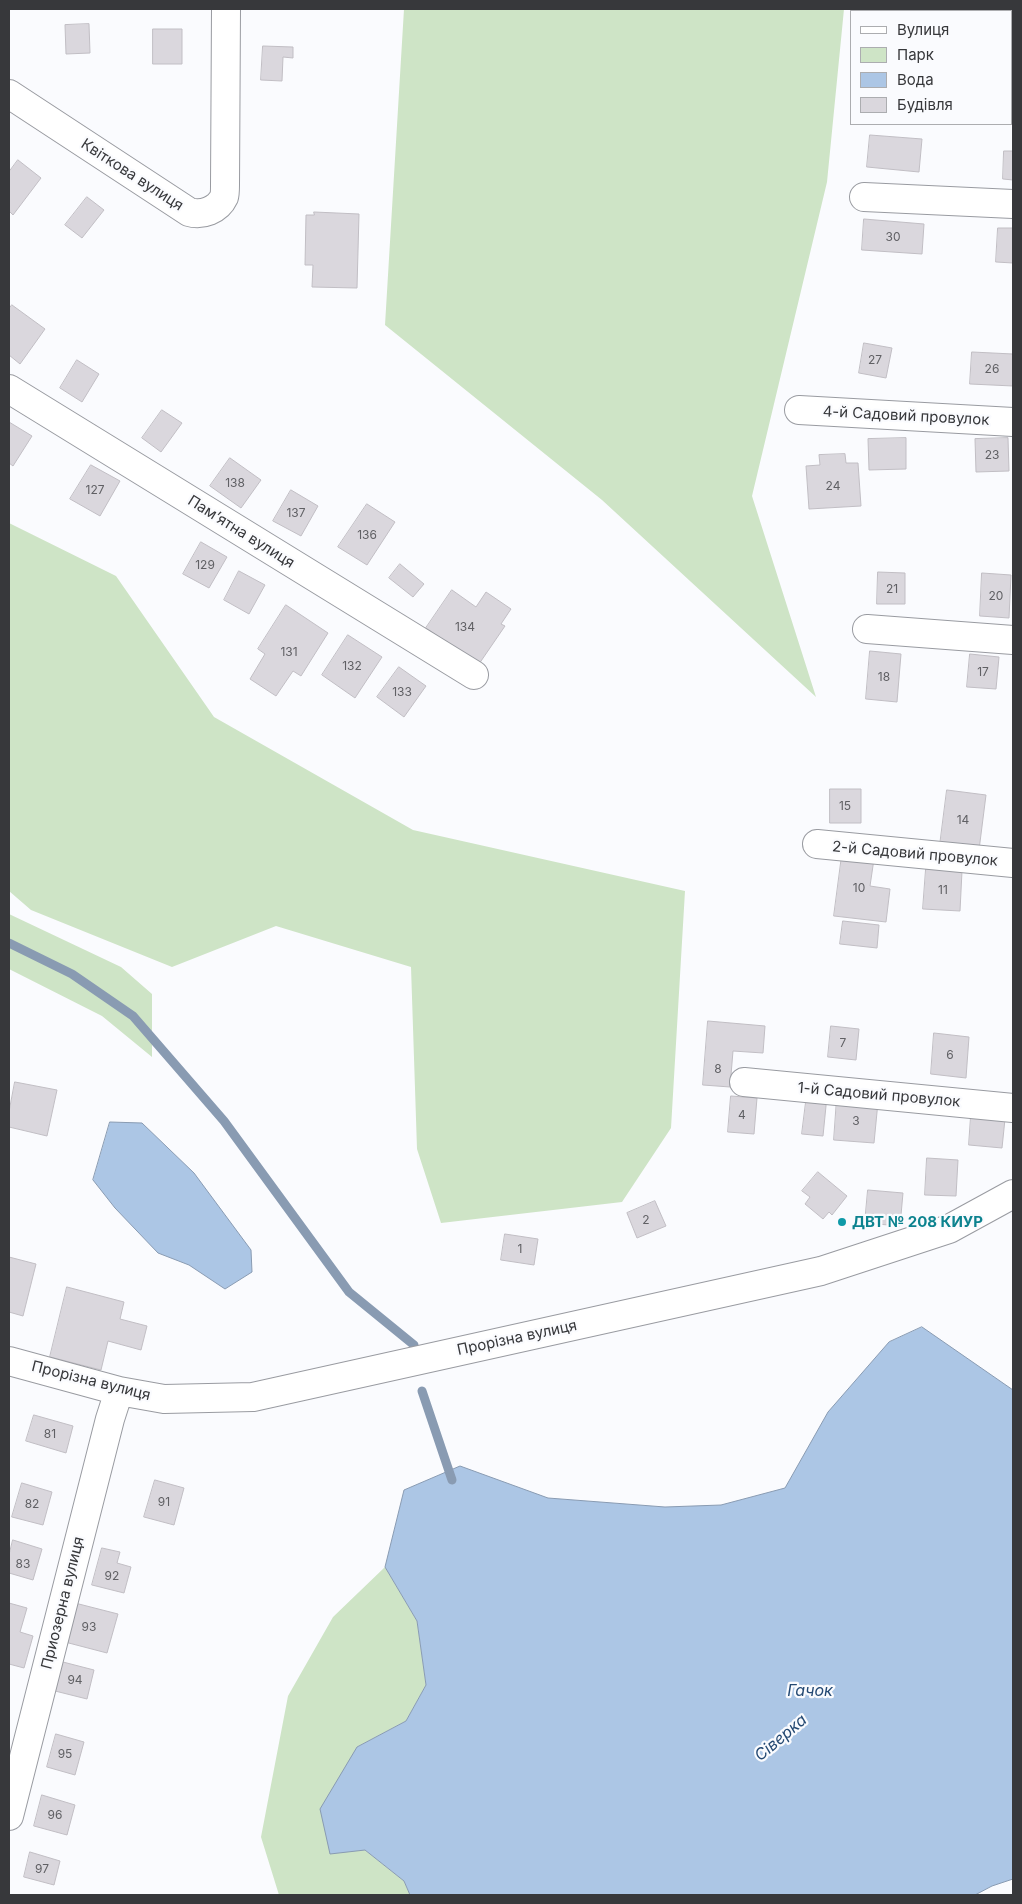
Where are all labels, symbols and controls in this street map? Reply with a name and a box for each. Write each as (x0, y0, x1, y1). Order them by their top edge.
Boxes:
legend (850, 10, 1012, 125)
text: Вулиця (897, 20, 949, 39)
text: Парк (897, 45, 934, 64)
text: Вода (897, 70, 934, 89)
text: Будівля (897, 95, 953, 114)
street label: Квіткова вулиця (77, 135, 187, 215)
house number: 30 (886, 230, 900, 244)
house number: 27 (868, 353, 882, 367)
house number: 26 (985, 362, 999, 376)
street label: 4-й Садовий провулок (822, 403, 990, 429)
house number: 23 (985, 448, 999, 462)
house number: 138 (225, 476, 245, 490)
house number: 24 (826, 479, 840, 493)
house number: 127 (86, 483, 104, 497)
street label: Памʼятна вулиця (184, 492, 298, 572)
house number: 137 (286, 506, 306, 520)
house number: 136 (357, 528, 377, 542)
house number: 129 (195, 558, 215, 572)
house number: 21 (886, 582, 898, 596)
house number: 20 (989, 589, 1003, 603)
house number: 134 (455, 620, 475, 634)
house number: 131 (280, 645, 298, 659)
house number: 132 (342, 659, 362, 673)
house number: 17 (977, 665, 989, 679)
house number: 18 (878, 670, 890, 684)
house number: 133 (392, 685, 412, 699)
house number: 15 (839, 799, 851, 813)
house number: 14 (957, 813, 969, 827)
street label: 2-й Садовий провулок (831, 838, 999, 870)
house number: 10 (853, 881, 865, 895)
house number: 11 (938, 883, 948, 897)
house number: 7 (840, 1036, 846, 1050)
house number: 6 (946, 1048, 954, 1062)
house number: 8 (714, 1062, 722, 1076)
street label: 1-й Садовий провулок (797, 1079, 961, 1111)
house number: 4 (738, 1108, 746, 1122)
house number: 3 (852, 1114, 860, 1128)
house number: 2 (642, 1213, 650, 1227)
place label: ДВТ № 208 КИУР (852, 1213, 983, 1231)
marker: ДВТ № 208 КИУР (836, 1216, 848, 1228)
house number: 1 (518, 1242, 522, 1256)
street label: Прорізна вулиця (455, 1317, 579, 1359)
street label: Прорізна вулиця (30, 1358, 152, 1404)
house number: 81 (44, 1427, 56, 1441)
house number: 91 (158, 1495, 170, 1509)
house number: 82 (25, 1497, 39, 1511)
street label: Приозерна вулиця (38, 1535, 88, 1671)
house number: 83 (16, 1557, 30, 1571)
house number: 92 (105, 1569, 119, 1583)
house number: 93 (82, 1620, 96, 1634)
house number: 94 (67, 1673, 83, 1687)
water label: Гачок (787, 1681, 833, 1701)
water label: Сіверка (751, 1711, 811, 1765)
house number: 95 (58, 1747, 72, 1761)
house number: 96 (48, 1808, 62, 1822)
house number: 97 (35, 1862, 49, 1876)

